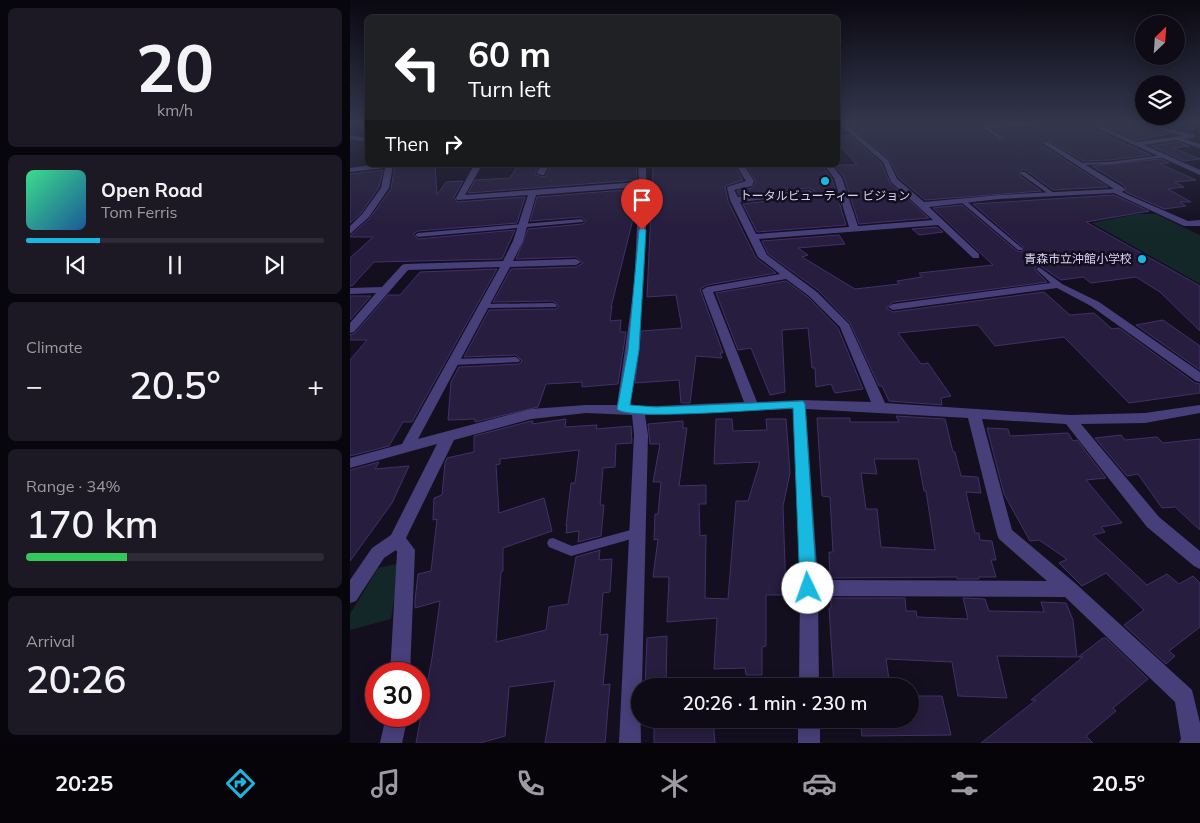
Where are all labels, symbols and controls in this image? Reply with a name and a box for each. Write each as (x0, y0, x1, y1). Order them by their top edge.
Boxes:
north arrow (1135, 15, 1185, 65)
map controls (1135, 15, 1185, 125)
text: 20 (136, 27, 214, 108)
text: 60 m (468, 32, 551, 76)
icon: left (385, 35, 450, 100)
text: Turn left (468, 75, 551, 103)
button: layers (1135, 75, 1185, 125)
text: km/h (157, 100, 193, 120)
icon: right (439, 130, 467, 158)
text: Then (385, 132, 429, 156)
marker: トータルビューティー ビジョン (819, 175, 831, 187)
text: Open Road (101, 178, 203, 202)
pin (621, 179, 663, 230)
icon: arrive (628, 186, 656, 214)
place label: トータルビューティー ビジョン (740, 188, 910, 203)
text: Tom Ferris (101, 202, 178, 222)
icon: previous (62, 251, 90, 279)
icon: pause (161, 251, 189, 279)
icon: next (260, 251, 288, 279)
place label: 青森市立沖館小学校 (1024, 251, 1132, 266)
marker: 青森市立沖館小学校 (1136, 253, 1148, 265)
text: Climate (26, 337, 82, 357)
text: 20.5° (129, 361, 221, 409)
text: − (26, 368, 43, 403)
text: + (307, 368, 324, 403)
text: Range · 34% (26, 476, 121, 496)
text: 170 km (26, 500, 159, 548)
position arrow (781, 561, 833, 613)
text: Arrival (26, 631, 75, 651)
text: 20:26 (26, 655, 126, 703)
speed limit sign: 30 (365, 662, 430, 727)
text: 20:26 · 1 min · 230 m (682, 691, 868, 715)
icon: directions (223, 766, 258, 801)
icon: music (368, 766, 403, 801)
icon: phone (513, 766, 548, 801)
icon: climate (657, 766, 692, 801)
icon: car (802, 766, 837, 801)
icon: filters (947, 766, 982, 801)
text: 20:25 (55, 769, 113, 797)
text: 20.5° (1092, 769, 1145, 797)

